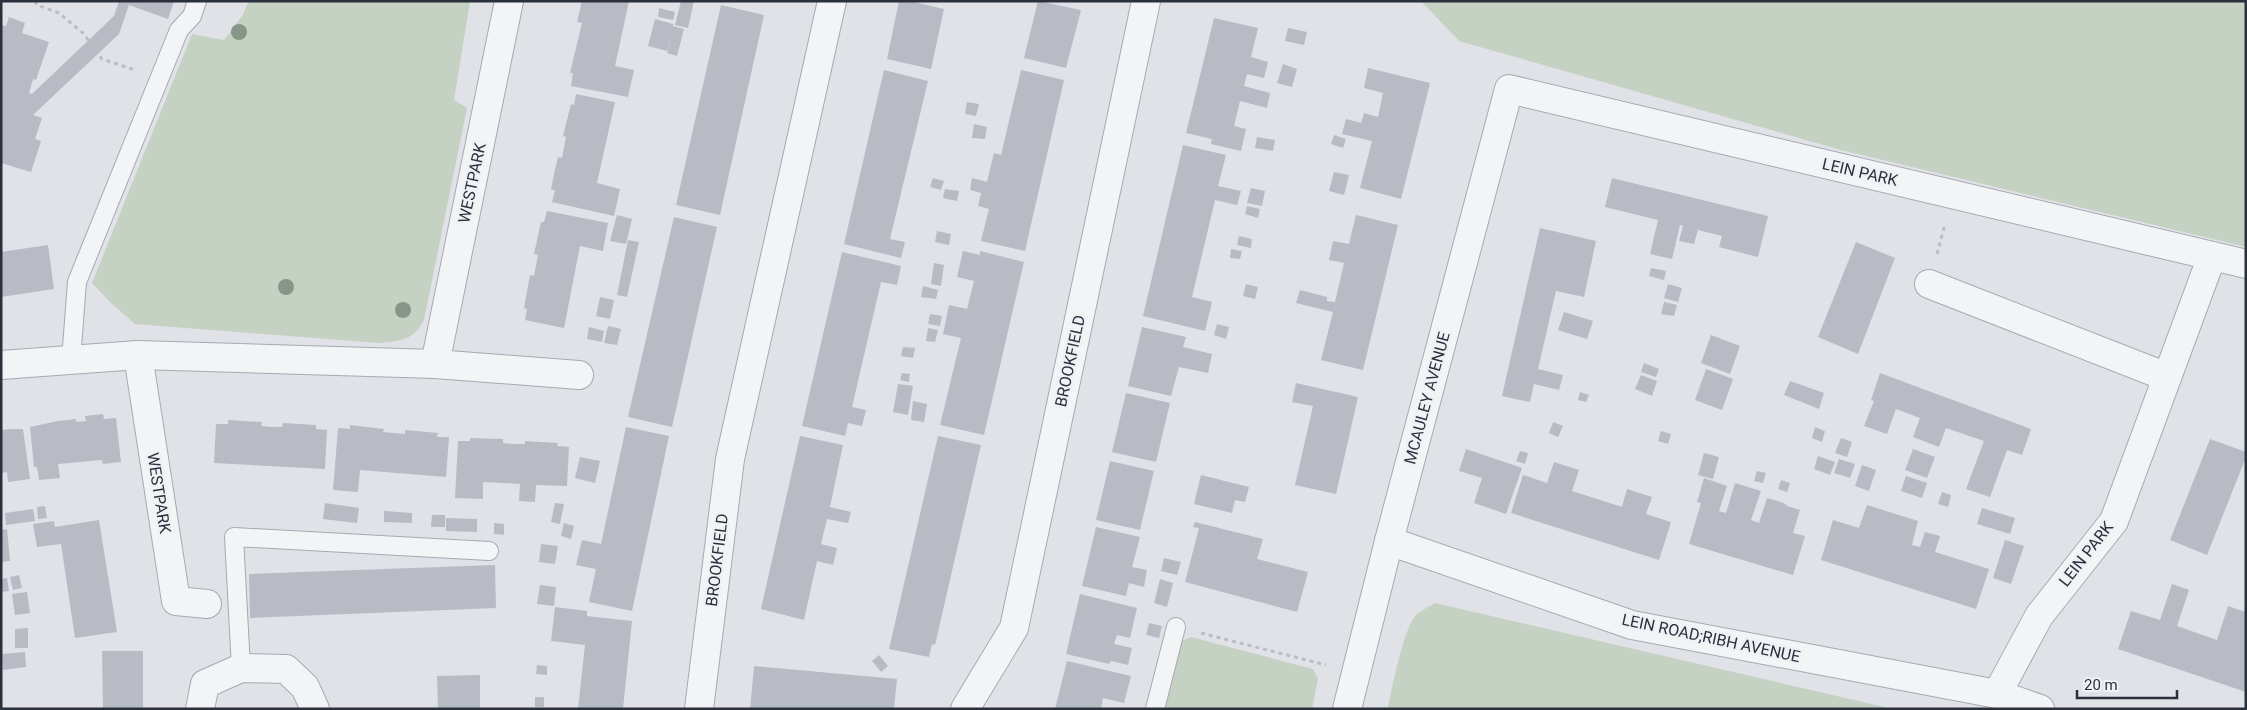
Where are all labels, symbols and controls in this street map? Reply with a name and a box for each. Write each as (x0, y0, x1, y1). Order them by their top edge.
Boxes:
street label: WESTPARK (454, 140, 490, 225)
street label: LEIN PARK (1820, 154, 1900, 190)
street label: BROOKFIELD (1051, 313, 1089, 409)
street label: MCAULEY AVENUE (1400, 330, 1454, 466)
street label: WESTPARK (143, 451, 175, 536)
street label: BROOKFIELD (702, 513, 732, 607)
street label: LEIN PARK (2055, 517, 2118, 590)
street label: LEIN ROAD;RIBH AVENUE (1620, 610, 1802, 666)
scale bar (2077, 668, 2177, 700)
text: 20 m (2084, 676, 2118, 694)

